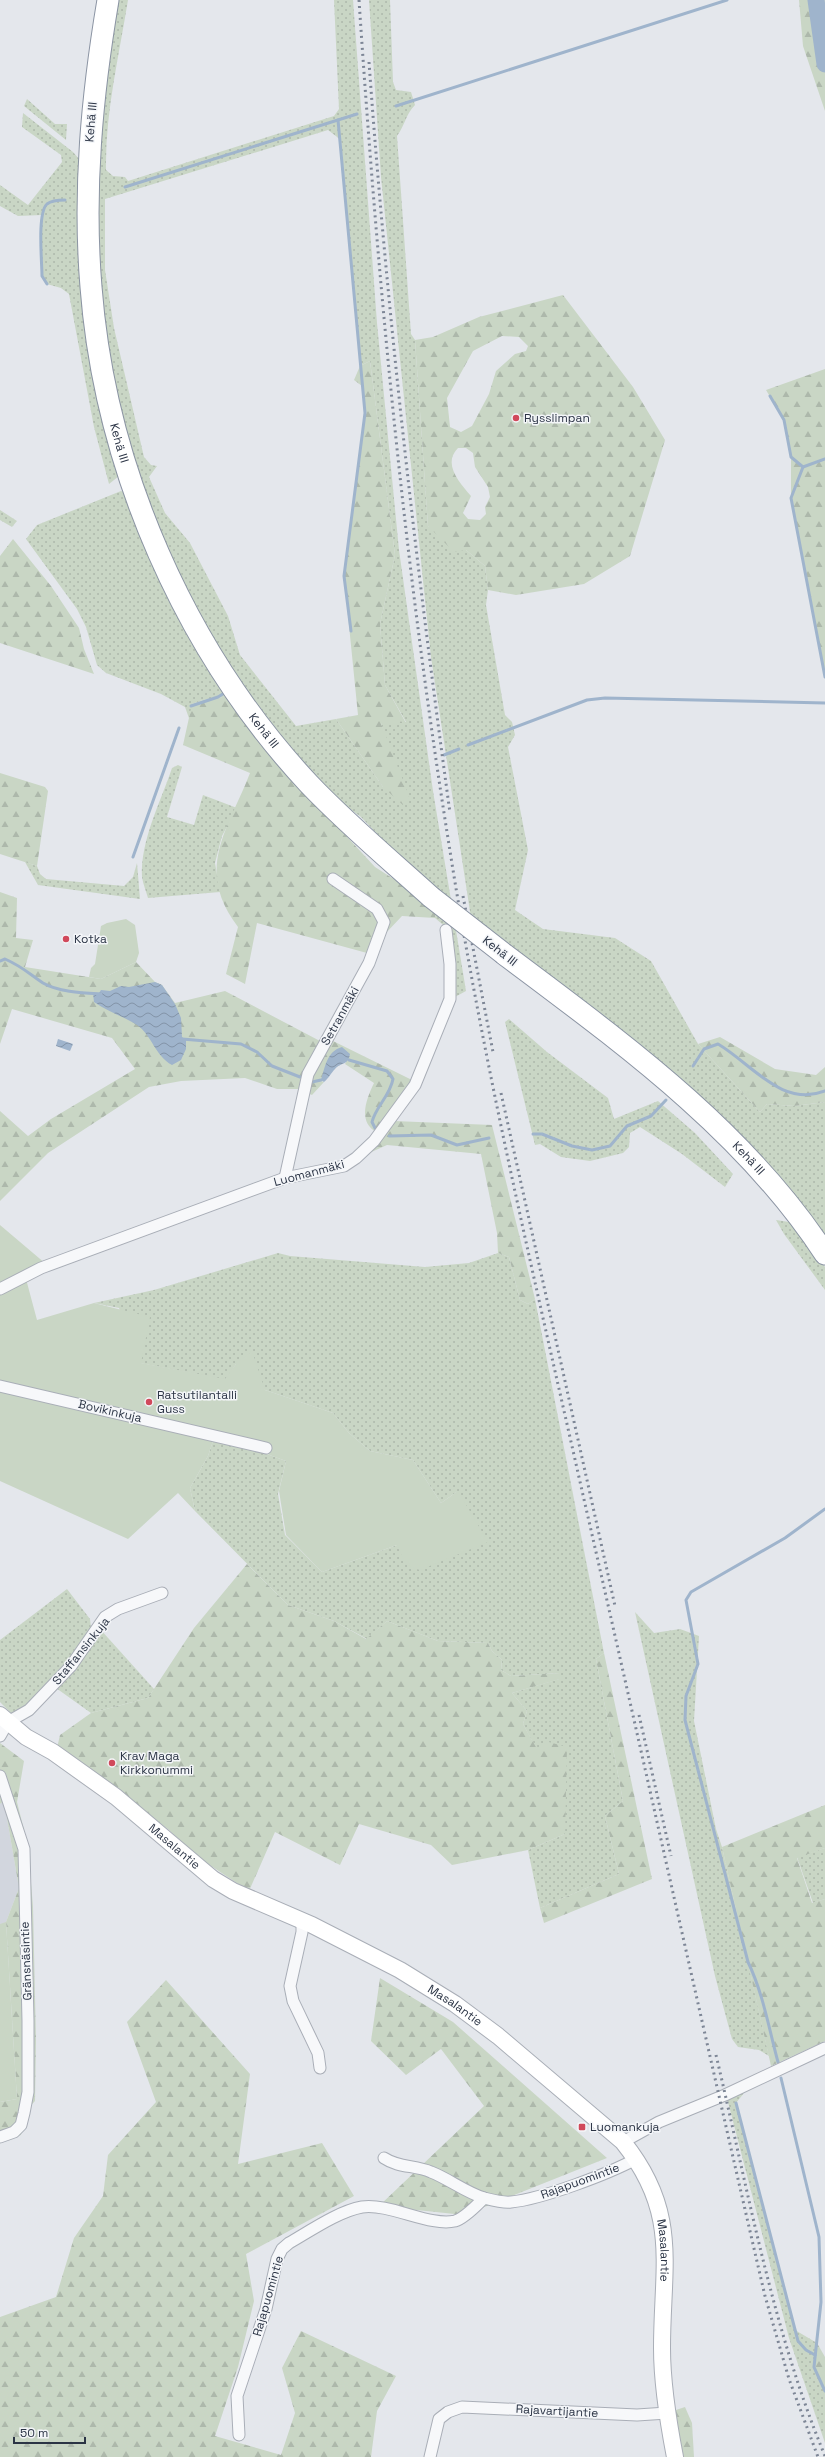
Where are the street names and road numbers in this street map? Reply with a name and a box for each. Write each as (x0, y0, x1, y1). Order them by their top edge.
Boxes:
street label: Kehä III (81, 101, 101, 143)
street label: Kehä III (106, 421, 132, 465)
street label: Kehä III (245, 710, 283, 752)
street label: Kehä III (479, 932, 521, 970)
street label: Setranmäki (317, 984, 363, 1048)
street label: Kehä III (729, 1138, 768, 1178)
street label: Luomanmäki (272, 1156, 346, 1190)
street label: Bovikinkuja (77, 1396, 144, 1426)
street label: Staffansinkuja (49, 1614, 113, 1688)
street label: Masalantie (145, 1820, 204, 1873)
street label: Gränsnäsintie (17, 1921, 35, 2001)
street label: Masalantie (425, 1981, 486, 2030)
street label: Rajapuomintie (538, 2159, 622, 2203)
street label: Masalantie (653, 2218, 673, 2282)
street label: Rajapuomintie (249, 2254, 287, 2338)
street label: Rajavartijantie (515, 2401, 599, 2421)

